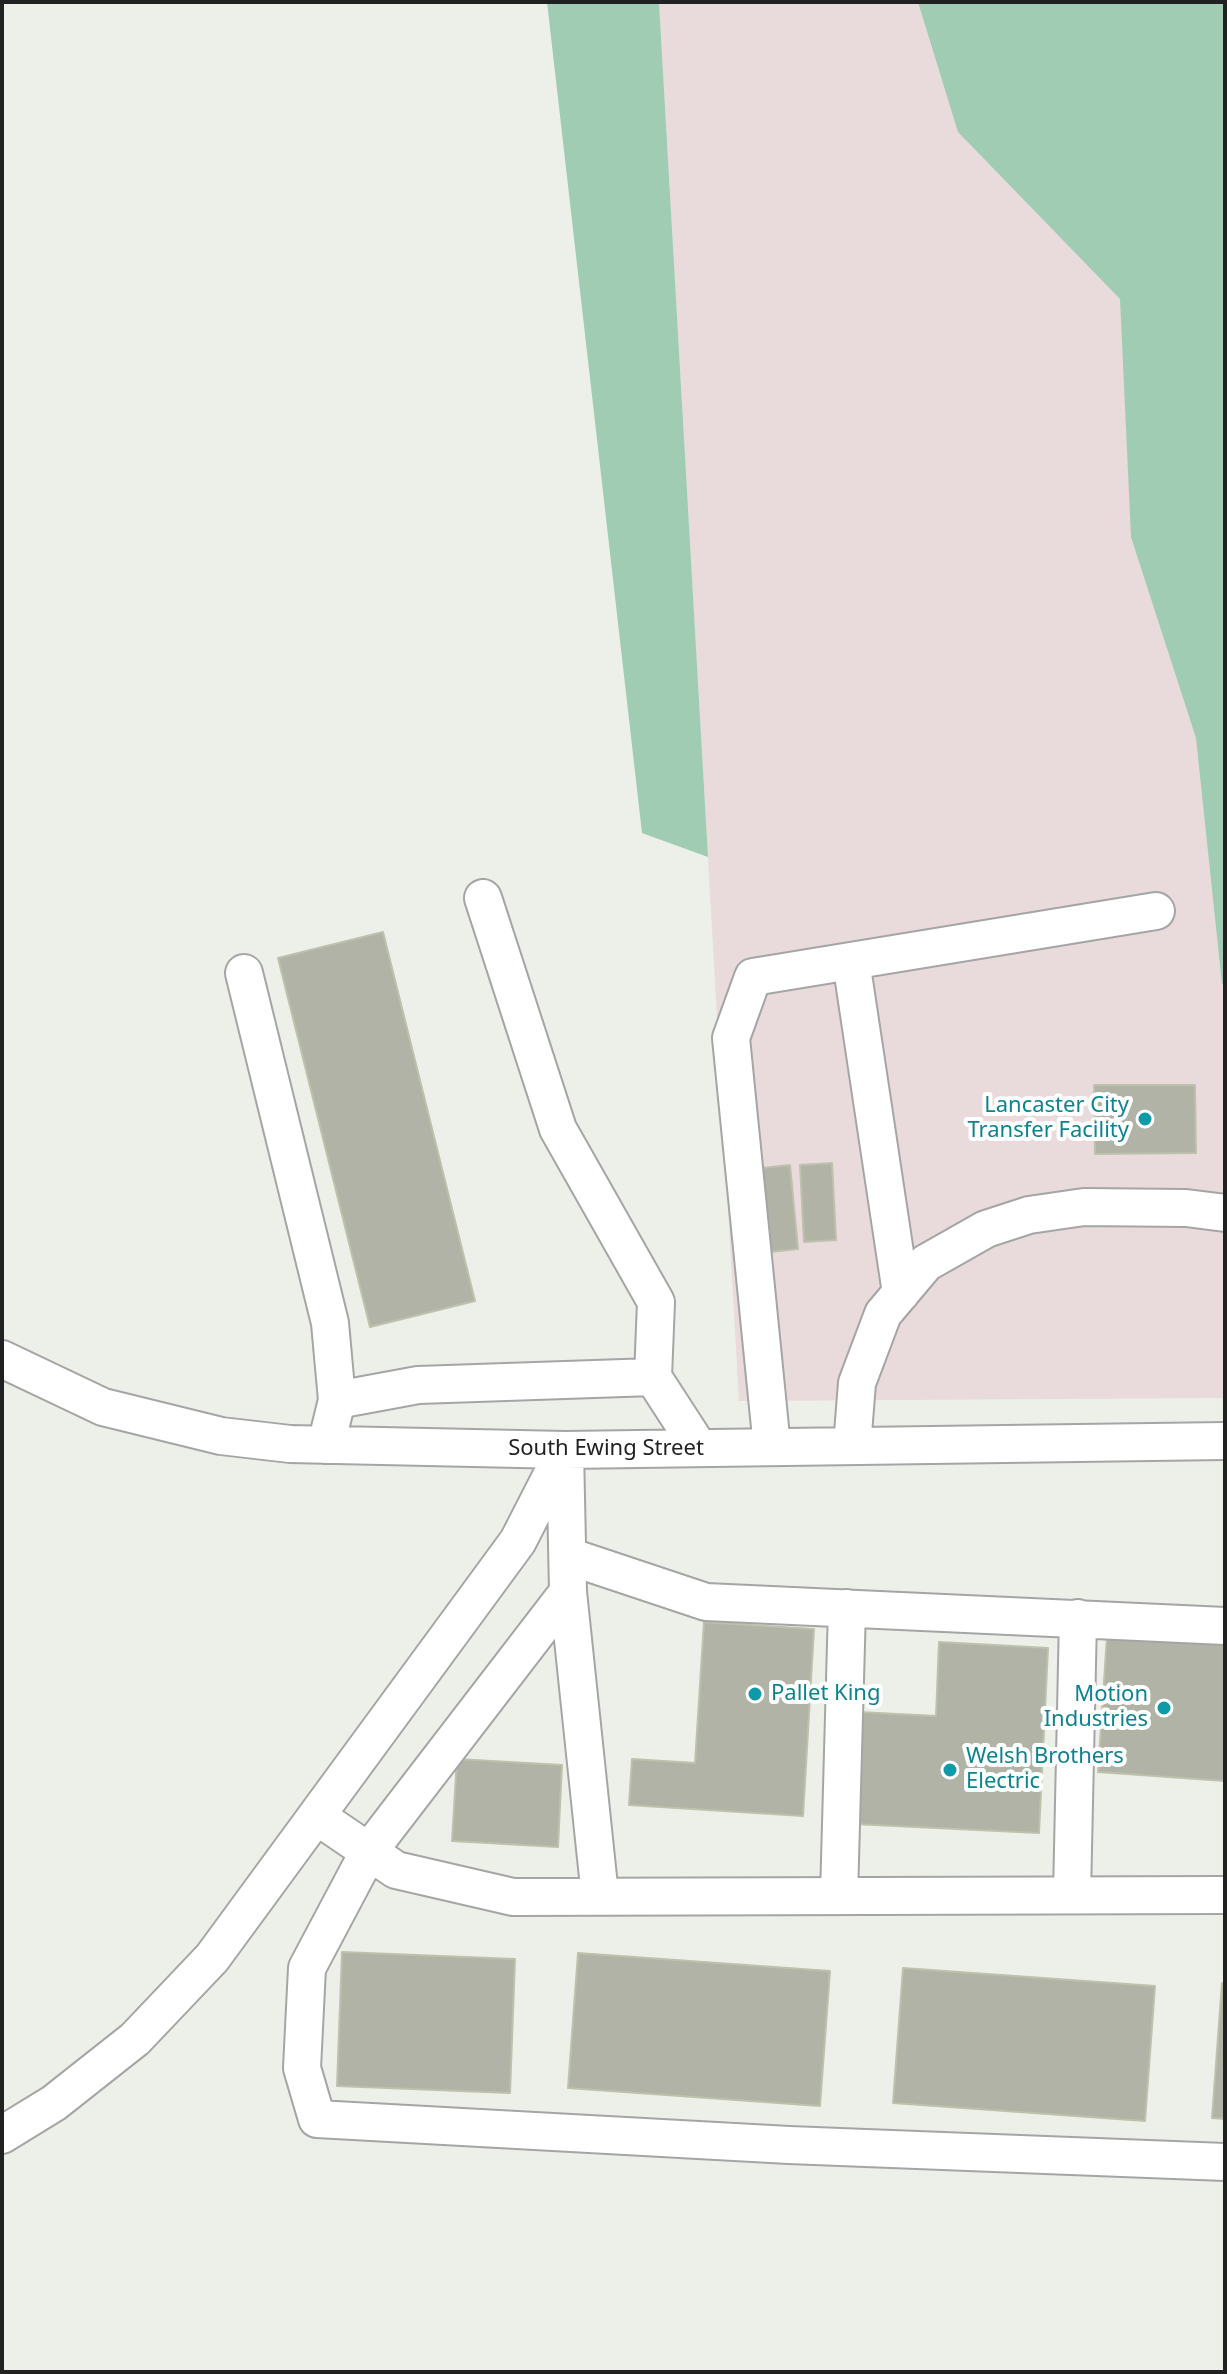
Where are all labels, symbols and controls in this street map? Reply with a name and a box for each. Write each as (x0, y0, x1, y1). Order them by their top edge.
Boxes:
place label: Lancaster City Transfer Facility (967, 1093, 1129, 1144)
marker: Lancaster City Transfer Facility (1136, 1110, 1154, 1128)
street label: South Ewing Street (508, 1436, 704, 1462)
place label: Pallet King (771, 1681, 880, 1707)
place label: Motion Industries (1044, 1682, 1148, 1734)
marker: Pallet King (746, 1685, 764, 1703)
marker: Motion Industries (1155, 1699, 1173, 1717)
place label: Welsh Brothers Electric (966, 1744, 1124, 1796)
marker: Welsh Brothers Electric (941, 1761, 959, 1779)

